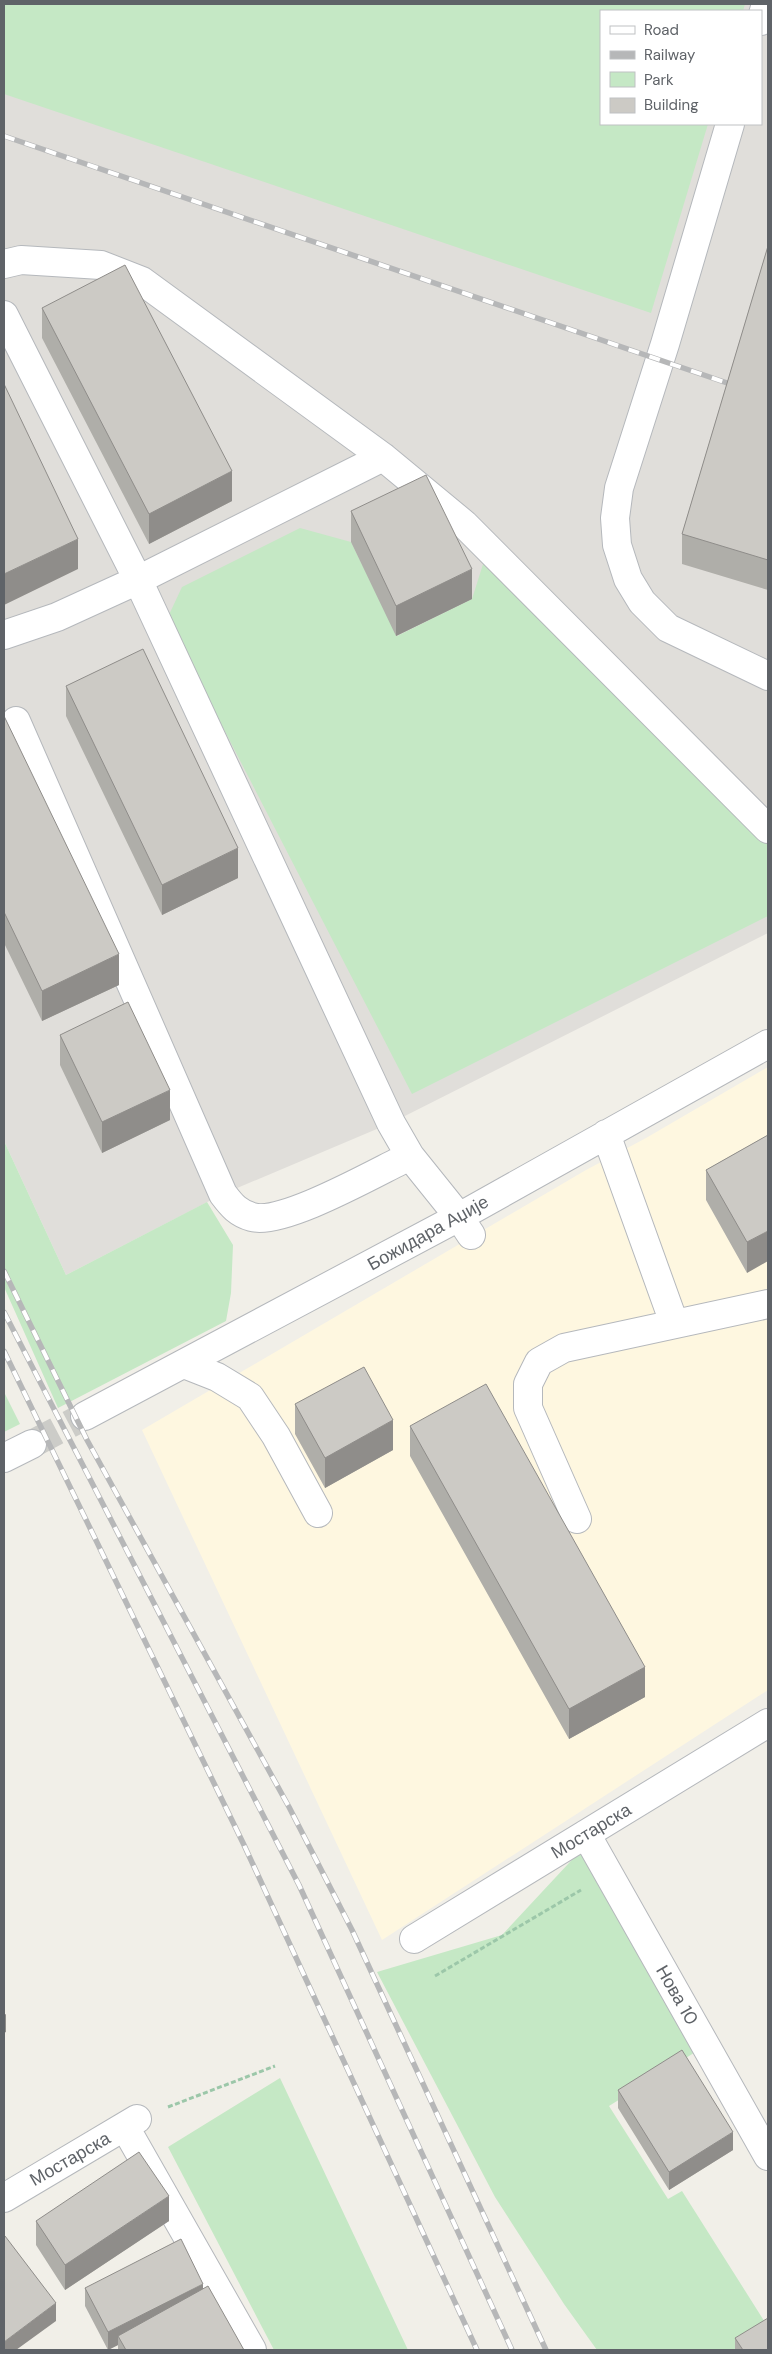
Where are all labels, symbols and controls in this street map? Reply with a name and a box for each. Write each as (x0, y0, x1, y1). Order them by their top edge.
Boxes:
legend (600, 10, 762, 125)
text: Road (644, 20, 679, 40)
text: Railway (644, 45, 696, 65)
text: Park (644, 70, 674, 90)
text: Building (644, 95, 699, 115)
street label: Божидара Аџије (363, 1190, 493, 1276)
street label: Мостарска (546, 1797, 636, 1864)
street label: Нова 10 (650, 1961, 704, 2029)
street label: Мостарска (25, 2126, 116, 2192)

